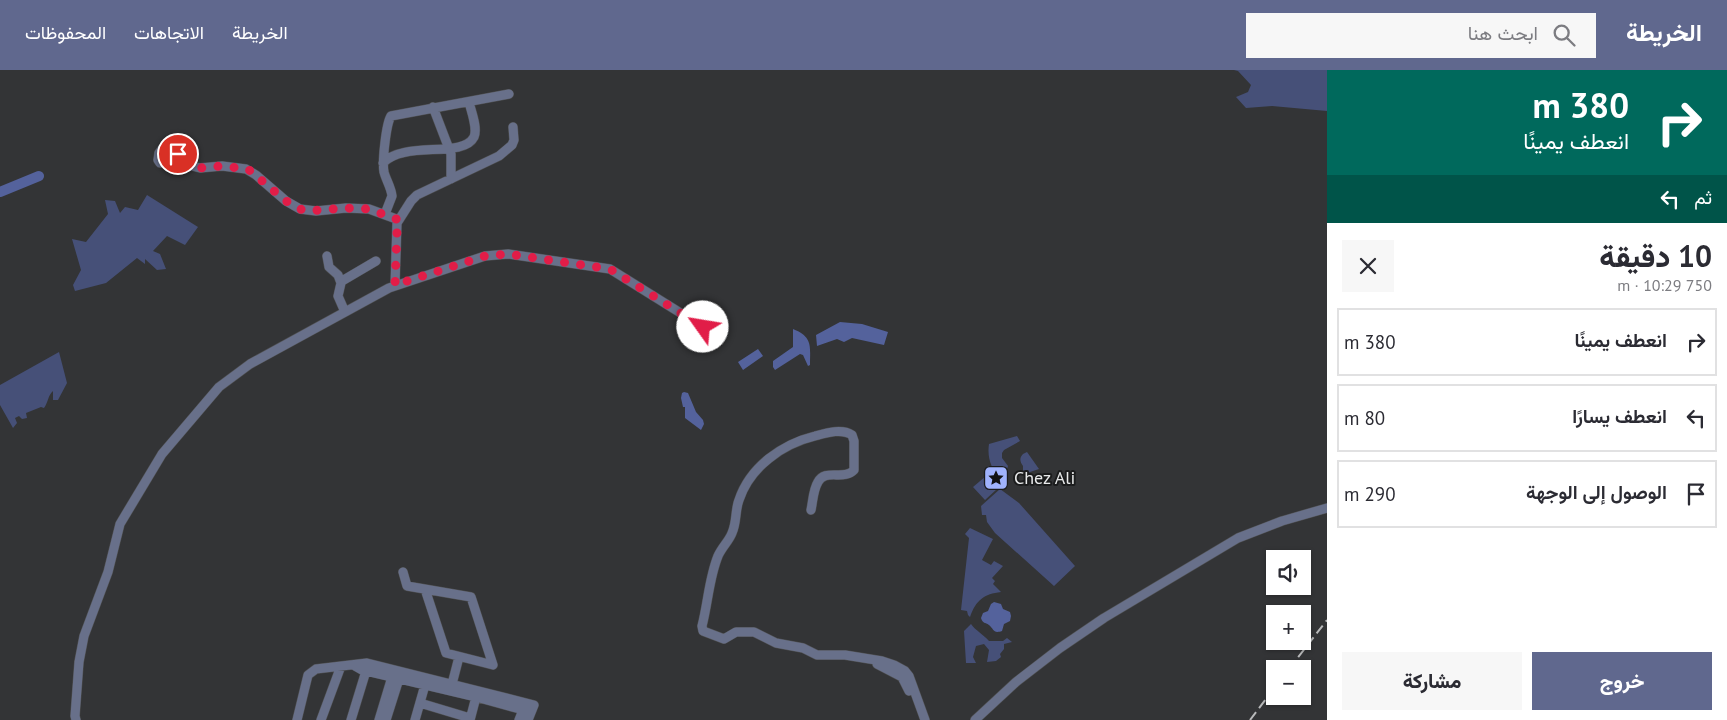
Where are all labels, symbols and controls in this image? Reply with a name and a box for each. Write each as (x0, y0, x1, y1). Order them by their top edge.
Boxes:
search box (1246, 13, 1596, 58)
text: الخريطة (1626, 17, 1702, 48)
text: المحفوظات (25, 21, 106, 44)
text: الاتجاهات (134, 21, 204, 44)
text: الخريطة (232, 21, 288, 44)
text: ابحث هنا (1468, 21, 1538, 45)
icon: search (1550, 21, 1578, 49)
text: 380 m (1532, 82, 1629, 128)
icon: right (1647, 90, 1712, 155)
text: انعطف يمينًا (1523, 127, 1629, 155)
pin (157, 133, 199, 175)
icon: arrive (164, 140, 192, 168)
icon: left (1656, 185, 1684, 213)
text: ثم (1694, 185, 1712, 209)
text: 10 دقيقة (1599, 236, 1712, 275)
button: close (1342, 240, 1394, 292)
text: 750 m · 10:29 (1617, 275, 1712, 295)
position arrow (676, 300, 728, 352)
text: انعطف يمينًا (1575, 328, 1667, 352)
icon: right (1682, 328, 1710, 356)
text: 380 m (1344, 330, 1396, 354)
text: انعطف يسارًا (1572, 404, 1667, 428)
icon: left (1682, 404, 1710, 432)
text: 80 m (1344, 406, 1385, 430)
place icon: Chez Ali (983, 465, 1009, 491)
place label: Chez Ali (1014, 466, 1075, 489)
text: الوصول إلى الوجهة (1526, 480, 1667, 504)
icon: arrive (1682, 480, 1710, 508)
text: 290 m (1344, 482, 1396, 506)
map controls (1266, 550, 1311, 705)
button: sound (1266, 550, 1311, 595)
button: + (1266, 605, 1311, 650)
button: مشاركة (1342, 652, 1522, 710)
button: خروج (1532, 652, 1712, 710)
button: − (1266, 660, 1311, 705)

